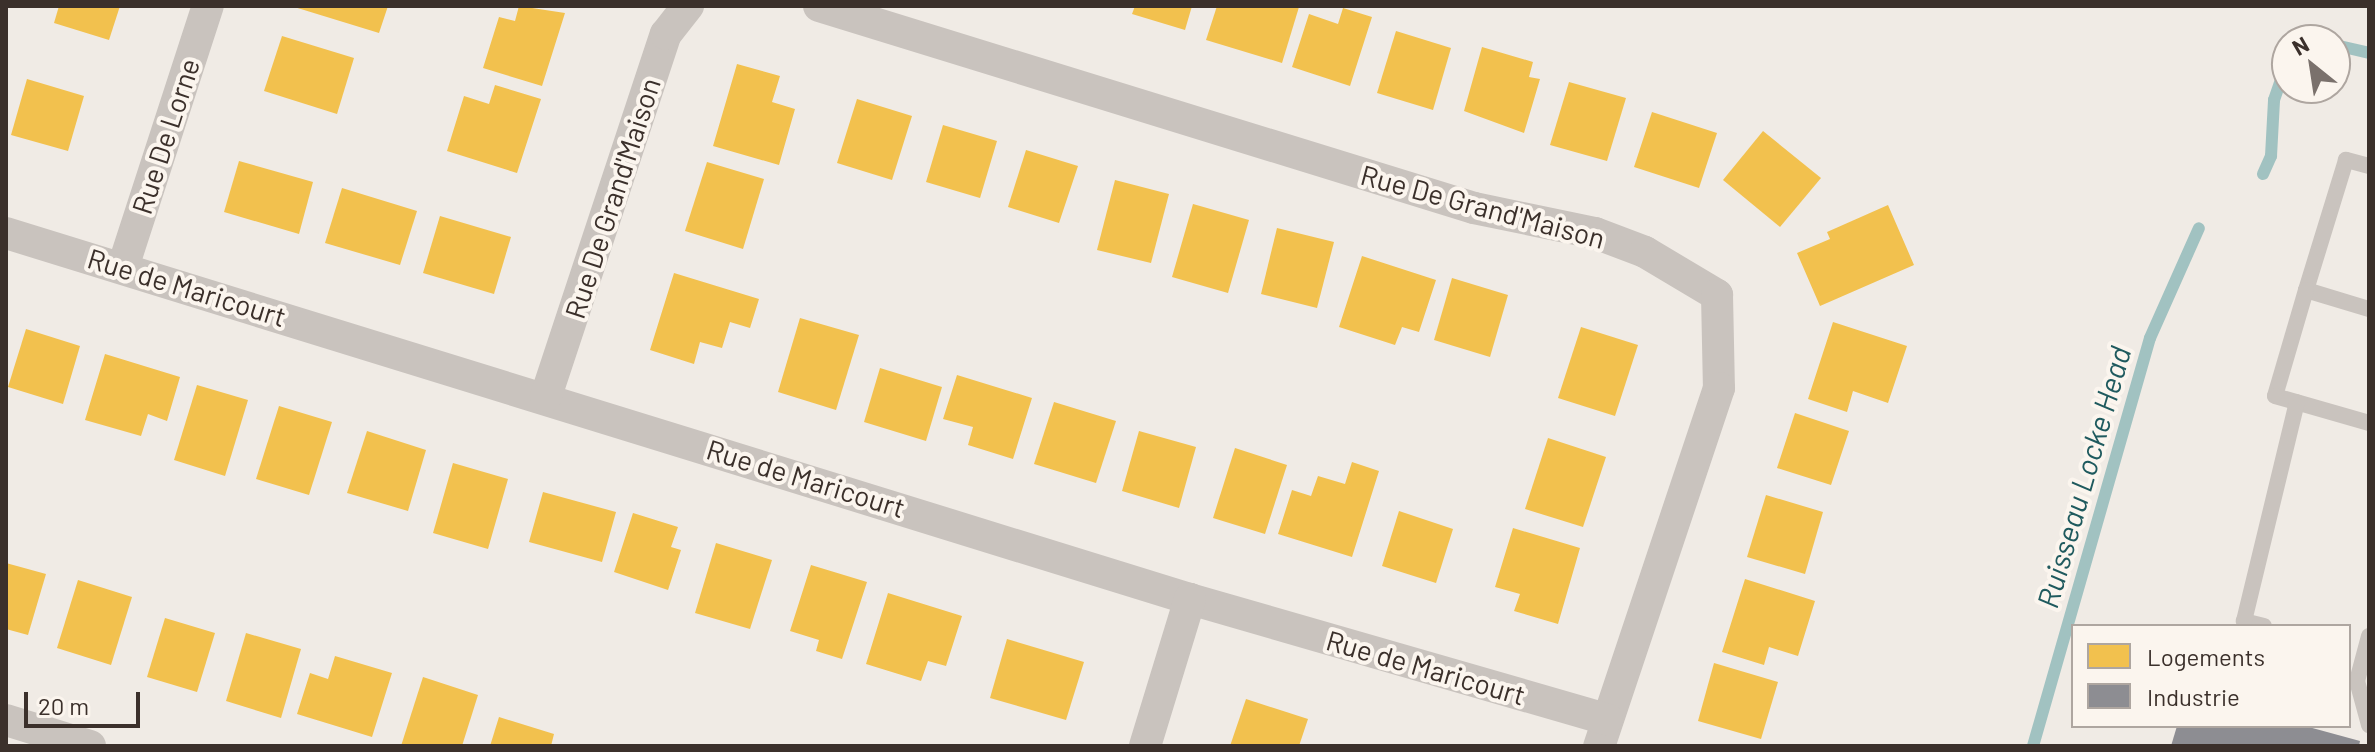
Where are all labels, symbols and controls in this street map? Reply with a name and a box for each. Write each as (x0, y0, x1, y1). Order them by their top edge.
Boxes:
north arrow (2271, 24, 2351, 104)
text: N (2287, 30, 2313, 60)
street label: Rue De Lorne (124, 54, 206, 218)
street label: Rue De Grand'Maison (557, 73, 667, 323)
street label: Rue De Grand'Maison (1357, 157, 1609, 255)
street label: Rue de Maricourt (84, 241, 290, 333)
water label: Ruisseau Locke Head (2028, 342, 2138, 612)
street label: Rue de Maricourt (703, 432, 909, 524)
street label: Rue de Maricourt (1323, 623, 1529, 711)
legend (2071, 624, 2351, 728)
text: Logements (2147, 642, 2265, 671)
scale bar (28, 676, 144, 726)
text: Industrie (2147, 682, 2240, 711)
text: 20 m (38, 691, 89, 720)

